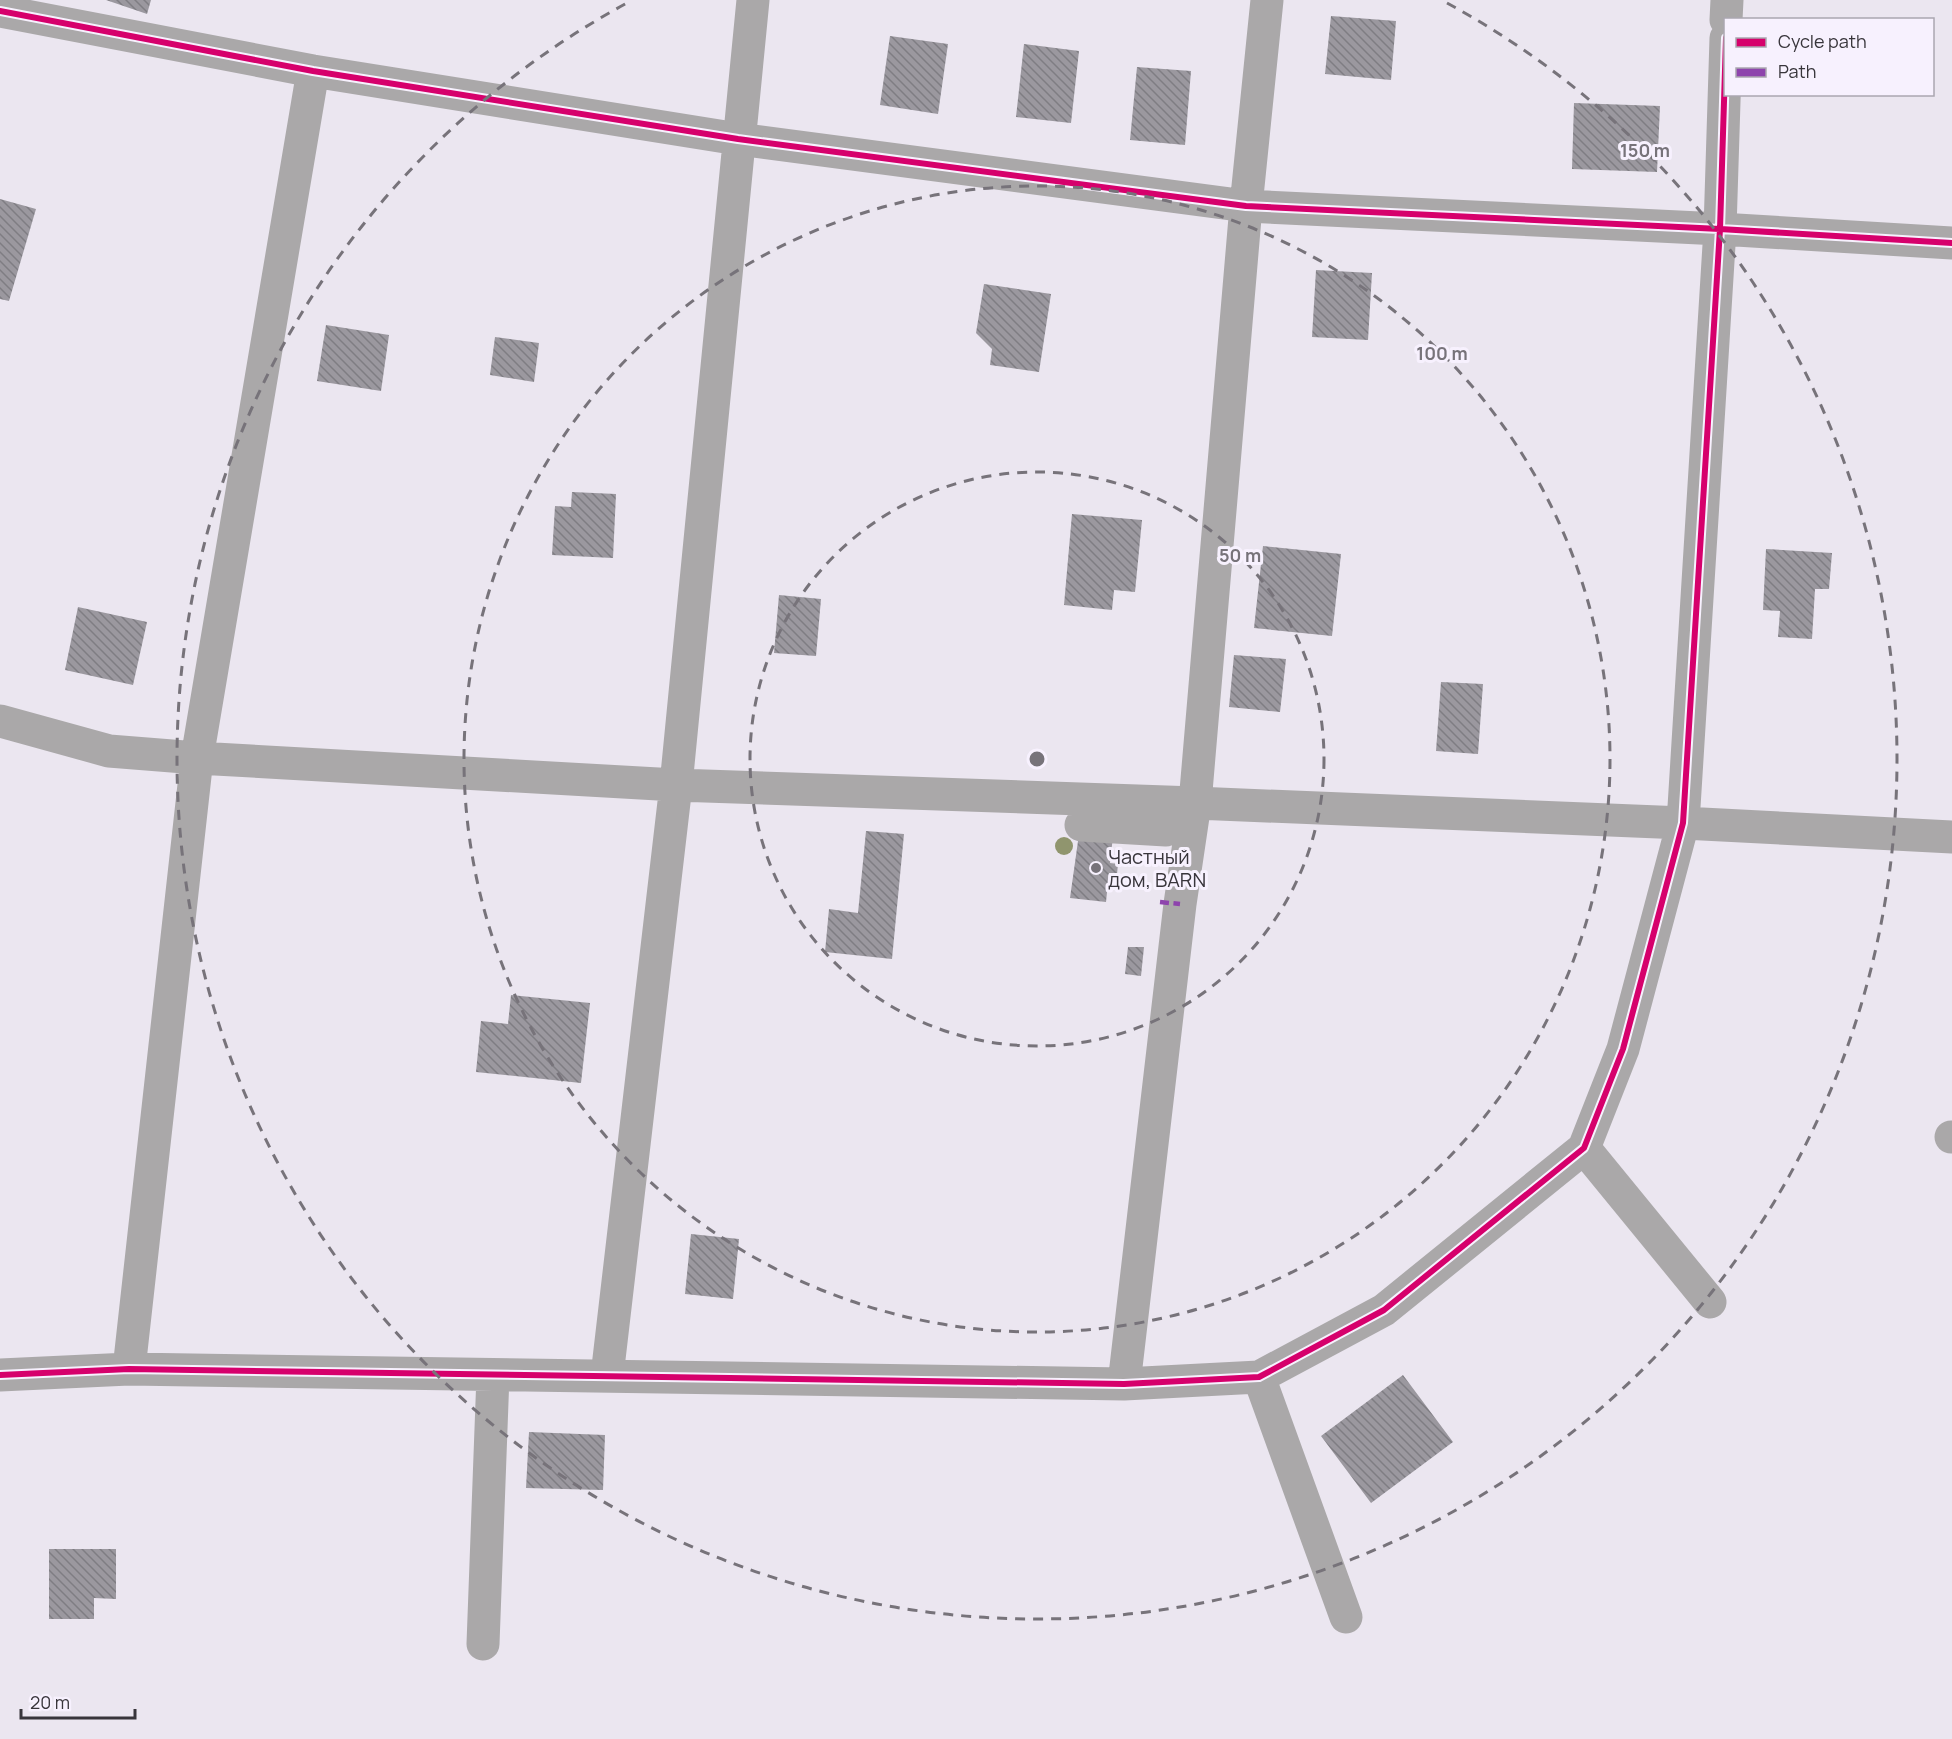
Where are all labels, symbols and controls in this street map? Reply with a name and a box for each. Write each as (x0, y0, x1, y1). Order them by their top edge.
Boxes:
legend (1724, 18, 1934, 96)
text: Cycle path (1778, 29, 1867, 53)
text: Path (1778, 59, 1816, 83)
text: 150 m (1620, 138, 1670, 162)
text: 100 m (1416, 341, 1468, 365)
text: 50 m (1219, 543, 1261, 567)
centre of rings (1027, 749, 1047, 769)
place label: Частный дом, BARN (1108, 843, 1206, 893)
marker: Частный дом, BARN (1089, 861, 1103, 875)
scale bar (21, 1682, 135, 1720)
text: 20 m (30, 1690, 70, 1714)

